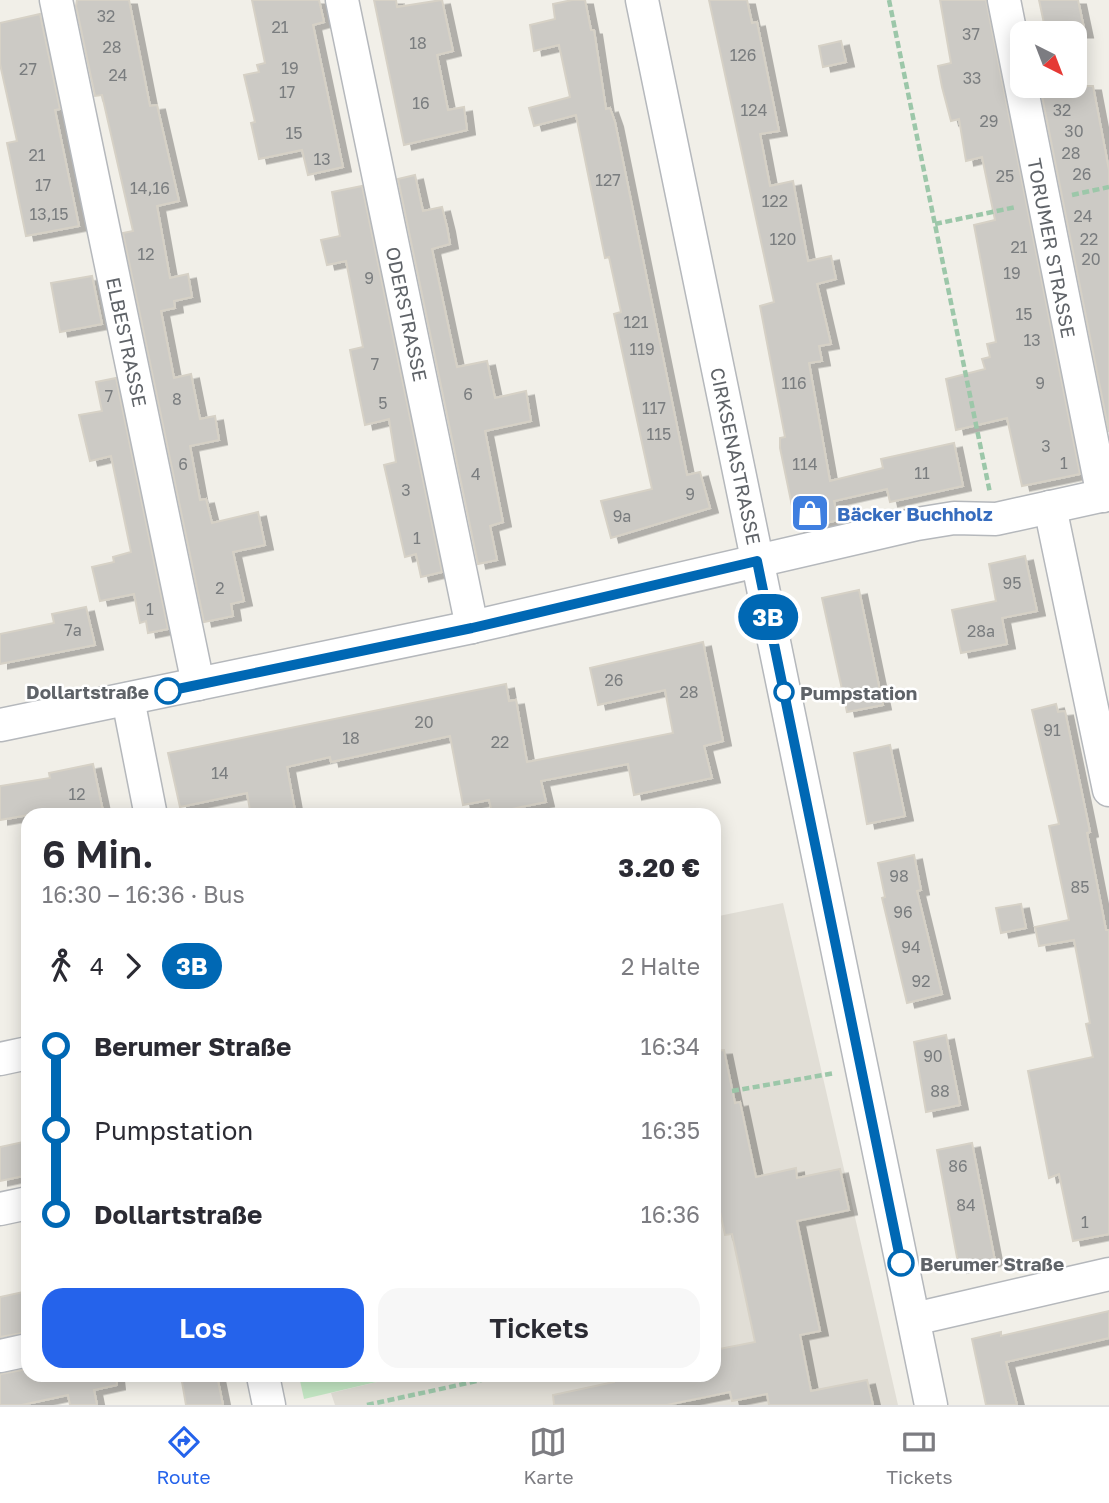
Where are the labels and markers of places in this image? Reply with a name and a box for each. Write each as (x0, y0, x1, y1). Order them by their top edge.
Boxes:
shop icon: Bäcker Buchholz (789, 492, 831, 534)
place label: Bäcker Buchholz (837, 502, 993, 525)
marker: Dollartstraße (155, 678, 181, 704)
place label: Dollartstraße (26, 680, 149, 703)
place label: Pumpstation (800, 681, 917, 704)
marker: Pumpstation (774, 682, 794, 702)
marker: Berumer Straße (888, 1250, 914, 1276)
place label: Berumer Straße (920, 1252, 1064, 1275)

